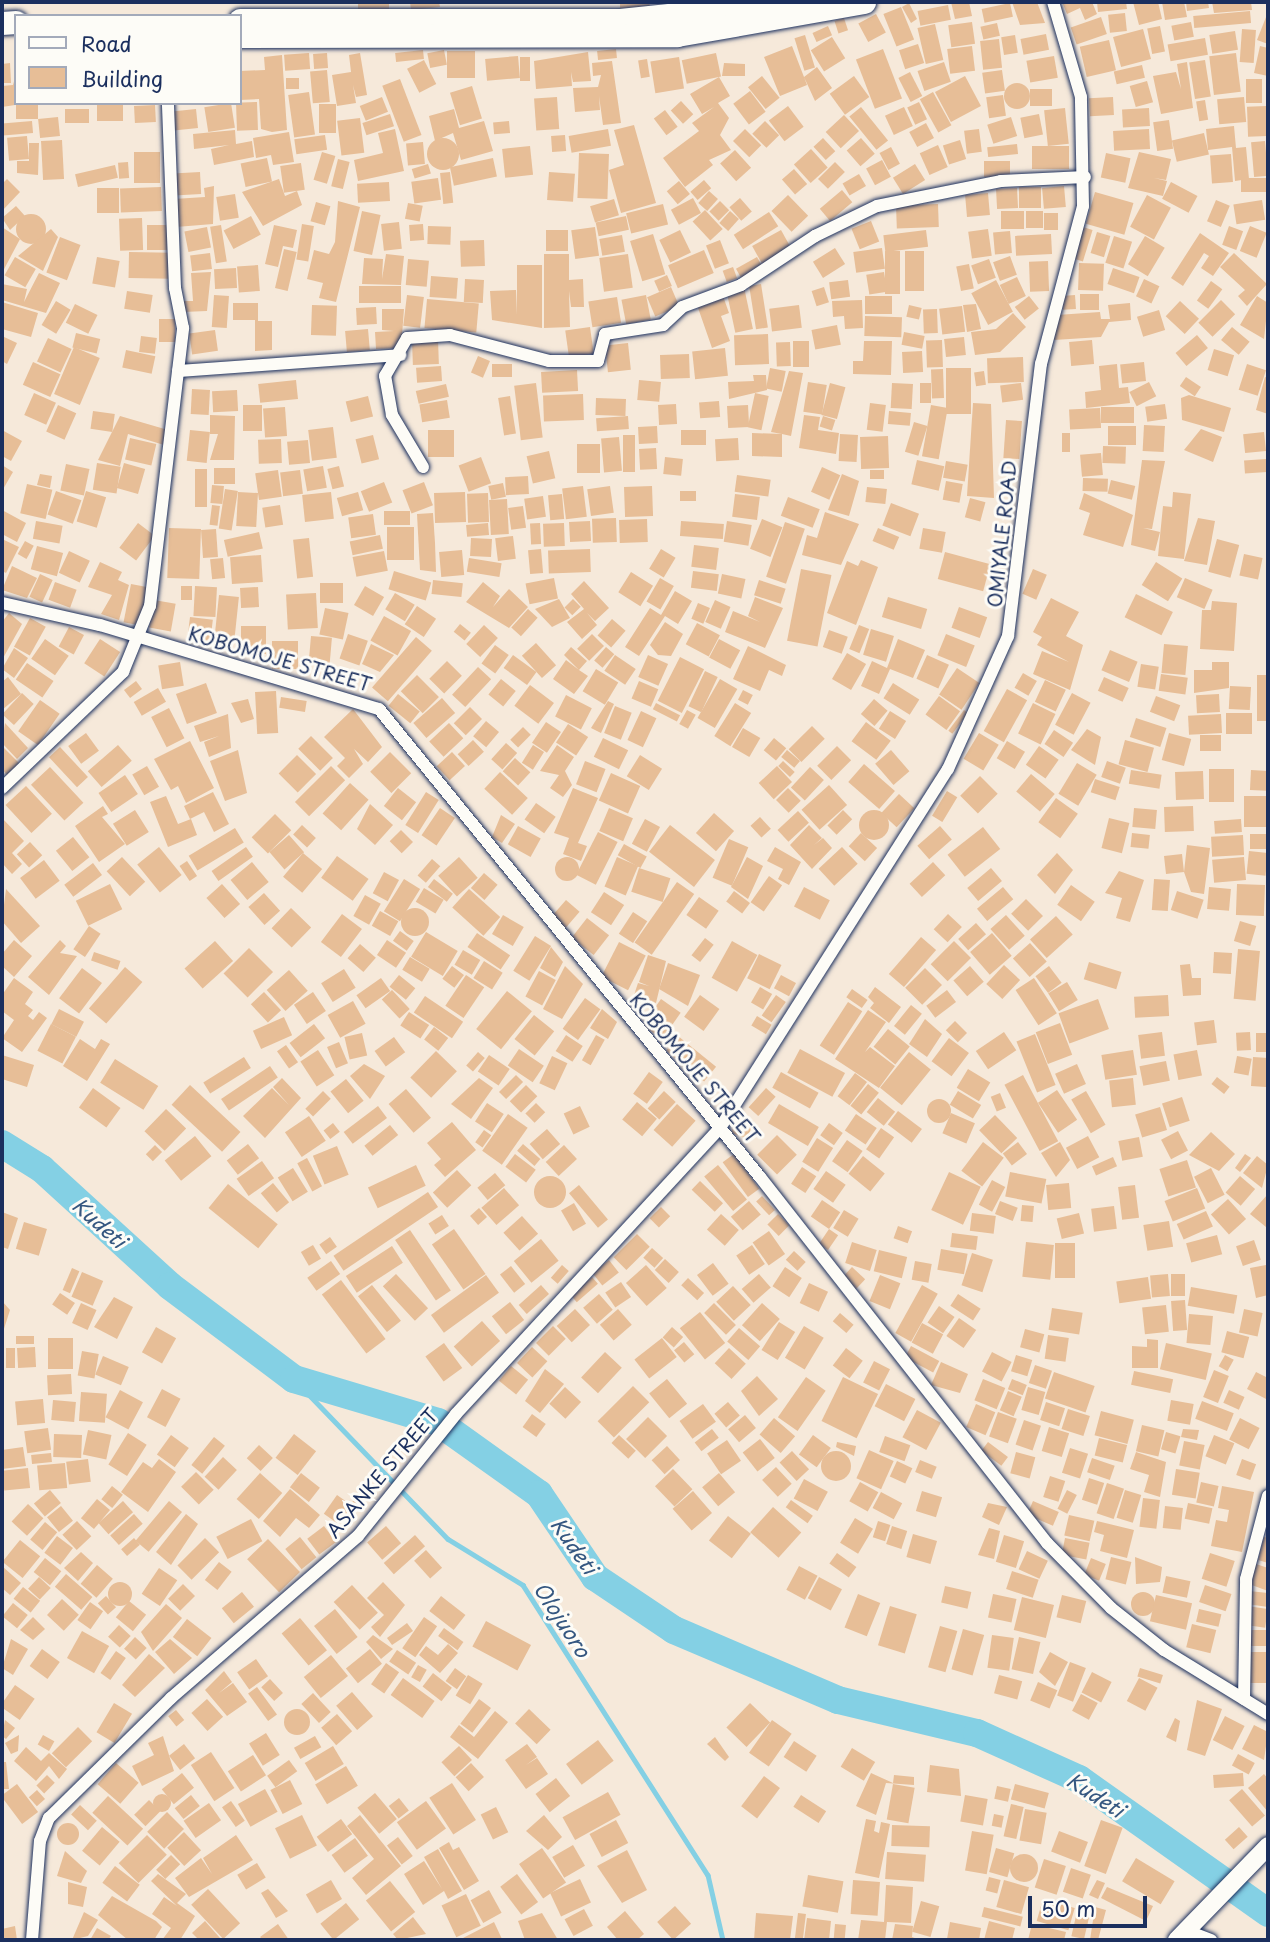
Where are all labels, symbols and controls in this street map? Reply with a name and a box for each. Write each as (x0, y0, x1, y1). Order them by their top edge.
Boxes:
legend (14, 14, 242, 105)
text: Road (81, 27, 132, 59)
text: Building (81, 62, 163, 94)
street label: OMIYALE ROAD (983, 458, 1021, 610)
street label: KOBOMOJE STREET (185, 622, 375, 696)
street label: KOBOMOJE STREET (625, 988, 765, 1148)
water label: Kudeti (68, 1191, 132, 1253)
street label: ASANKE STREET (321, 1403, 443, 1543)
water label: Kudeti (547, 1512, 603, 1578)
water label: Olojuoro (529, 1577, 597, 1661)
water label: Kudeti (1063, 1766, 1129, 1822)
scale bar (1032, 1882, 1151, 1926)
text: 50 m (1041, 1892, 1095, 1924)

